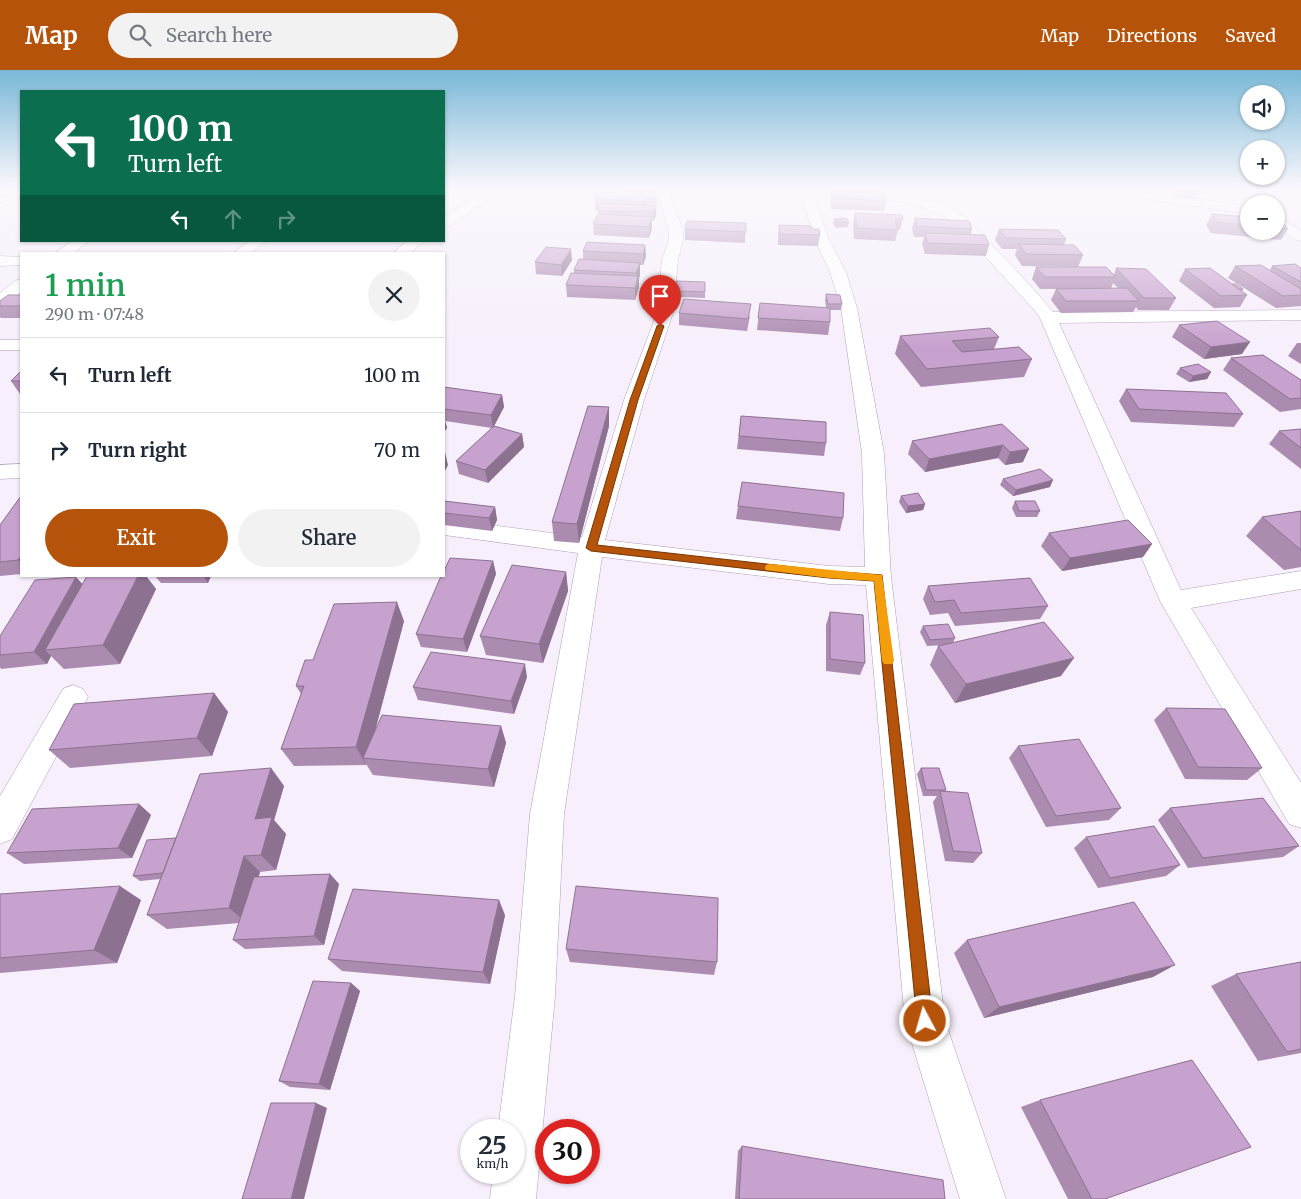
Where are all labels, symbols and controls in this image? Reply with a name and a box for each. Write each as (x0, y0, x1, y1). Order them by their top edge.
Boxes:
search box (108, 13, 458, 58)
text: Map (25, 20, 78, 51)
icon: search (126, 21, 154, 49)
text: Search here (166, 23, 272, 47)
text: Map (1041, 24, 1079, 47)
text: Directions (1107, 24, 1197, 47)
text: Saved (1225, 24, 1276, 47)
map controls (1240, 85, 1285, 240)
button: sound (1240, 85, 1285, 130)
text: 100 m (128, 107, 233, 151)
icon: left (45, 110, 110, 175)
button: + (1240, 140, 1285, 185)
text: Turn left (128, 150, 222, 178)
button: − (1240, 195, 1285, 240)
icon: left (166, 205, 194, 233)
icon: ahead (219, 205, 247, 233)
icon: right (272, 205, 300, 233)
text: 1 min (45, 266, 126, 304)
button: close (368, 269, 420, 321)
pin (639, 275, 681, 326)
icon: arrive (646, 282, 674, 310)
text: 290 m · 07:48 (45, 304, 144, 324)
icon: left (45, 361, 73, 389)
text: Turn left (88, 363, 172, 387)
text: 100 m (364, 363, 420, 387)
icon: right (45, 436, 73, 464)
text: Turn right (88, 438, 187, 462)
text: 70 m (374, 438, 420, 462)
button: Exit (45, 509, 228, 567)
button: Share (238, 509, 420, 567)
position arrow (898, 994, 950, 1046)
speed limit sign: 30 (535, 1119, 600, 1184)
text: 25 (478, 1129, 507, 1161)
text: km/h (477, 1156, 508, 1171)

